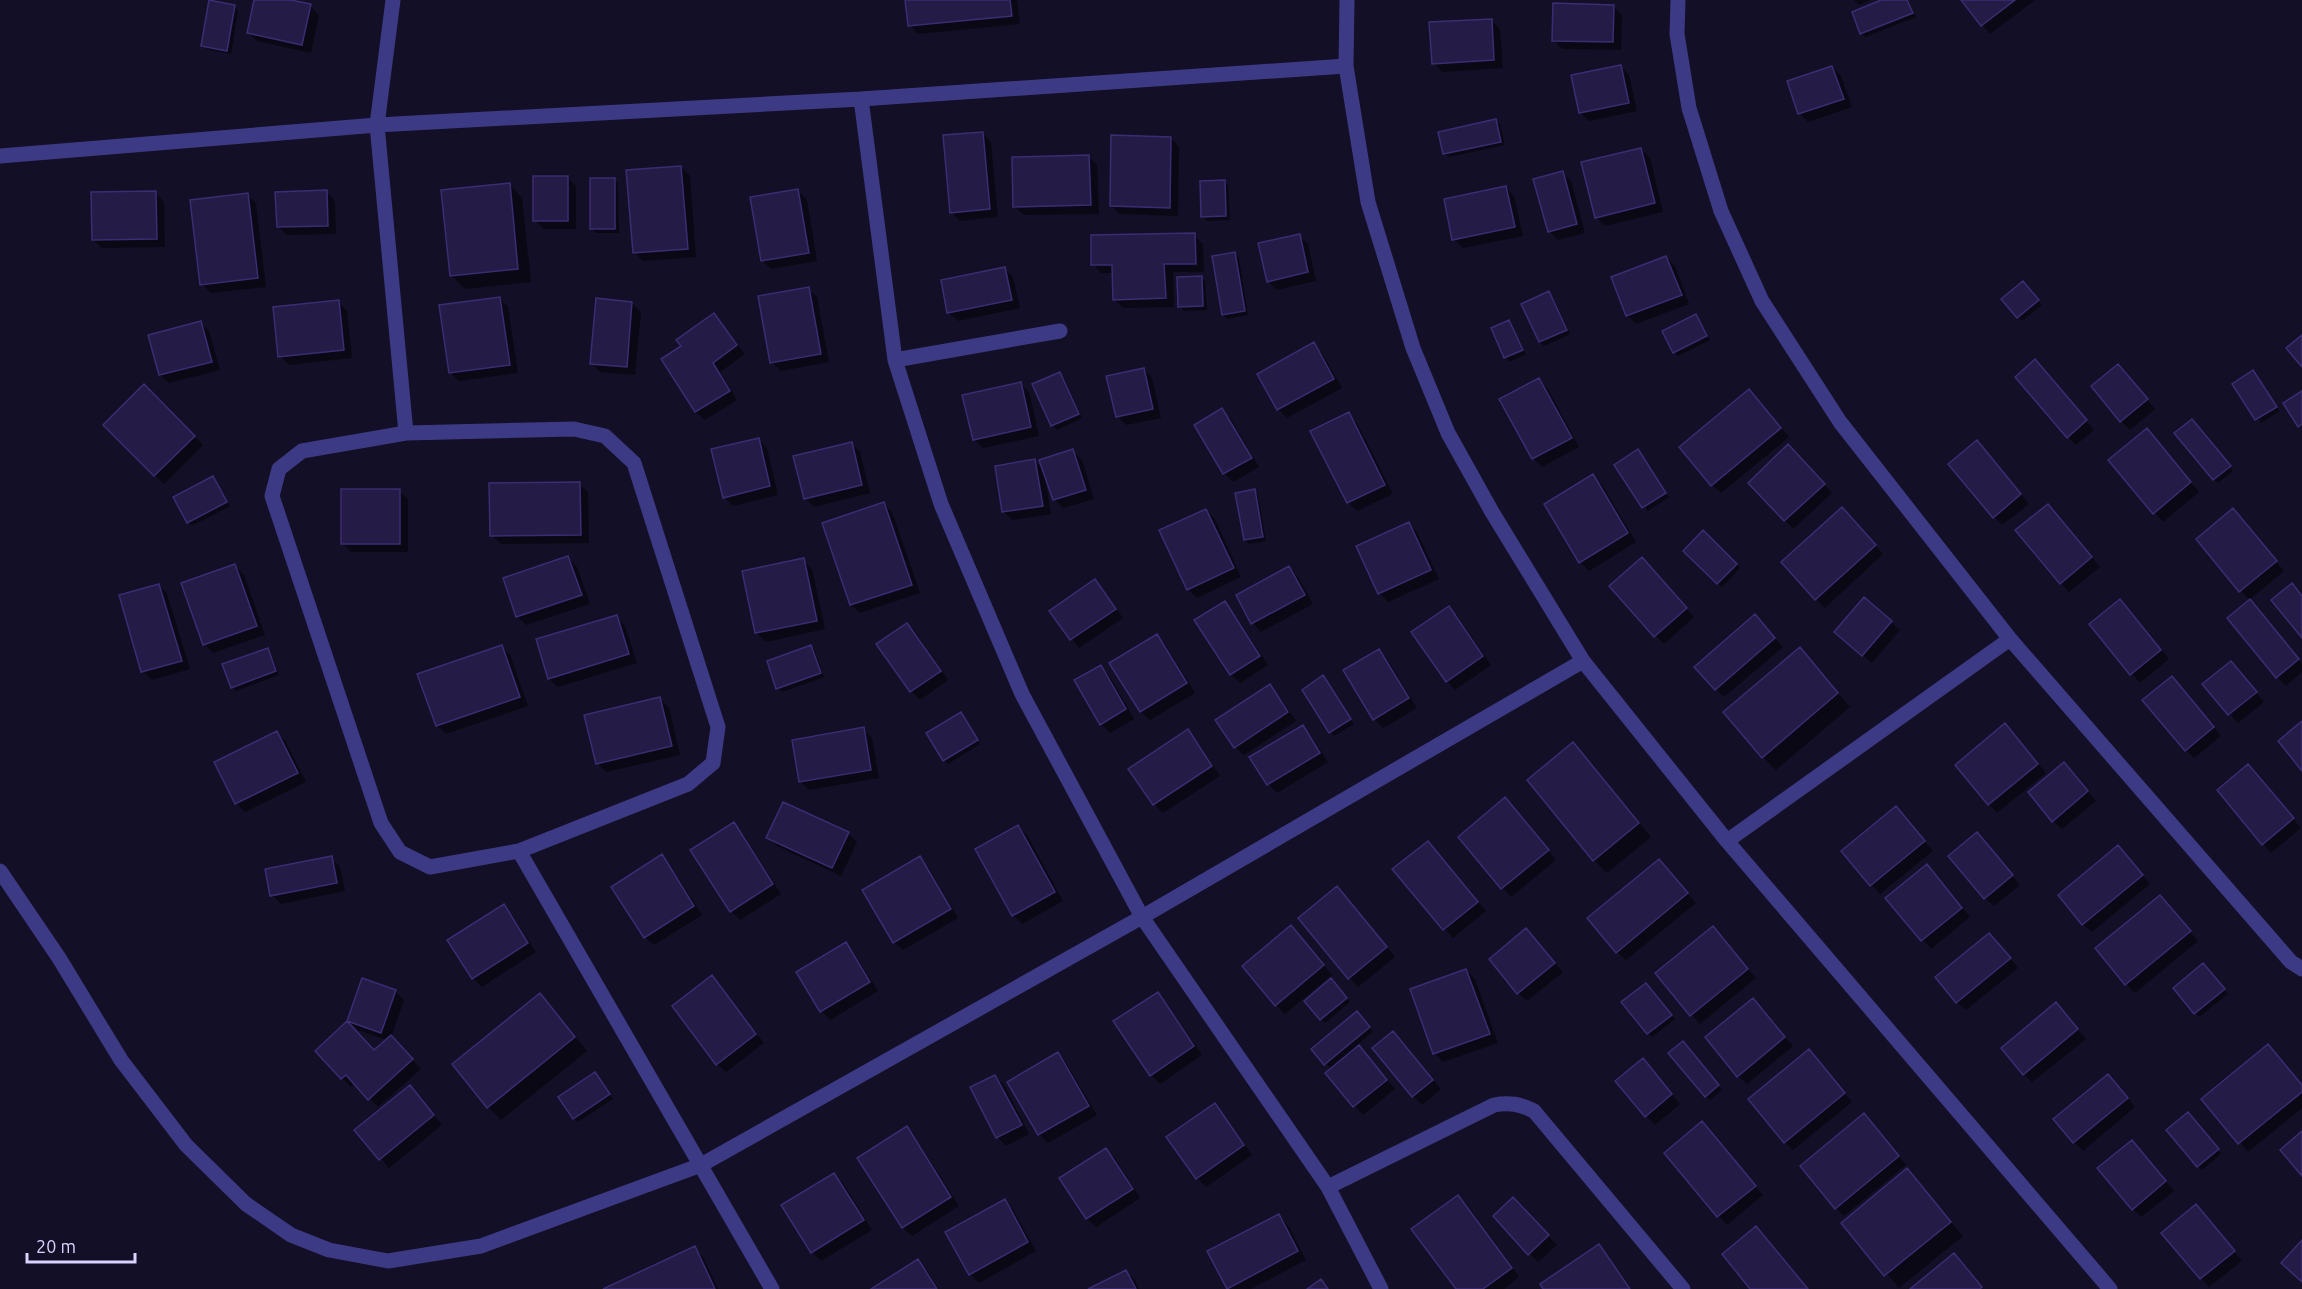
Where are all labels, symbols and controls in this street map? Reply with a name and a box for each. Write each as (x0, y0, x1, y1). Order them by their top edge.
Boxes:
scale bar (27, 1226, 135, 1264)
text: 20 m (36, 1236, 76, 1256)

